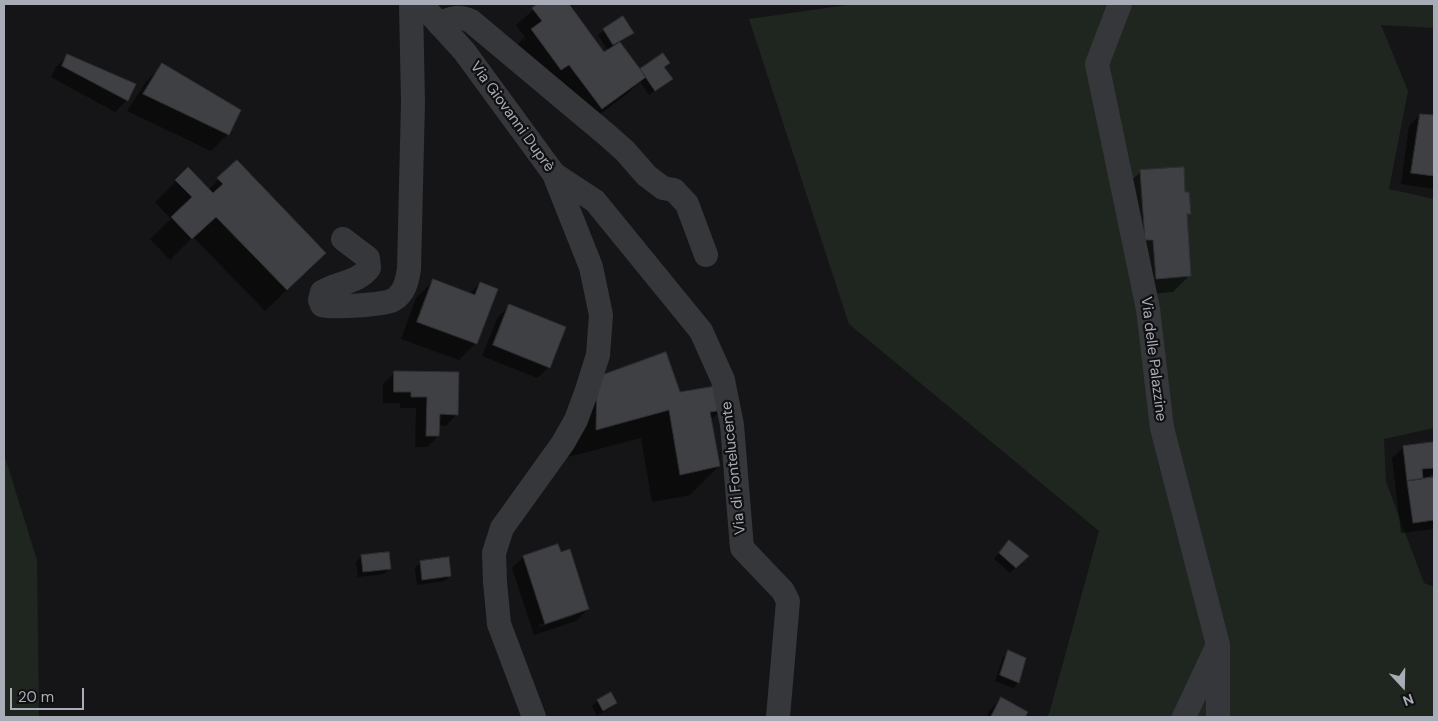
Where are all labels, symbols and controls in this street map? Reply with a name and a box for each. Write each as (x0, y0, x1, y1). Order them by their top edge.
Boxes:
street label: Via Giovanni Duprè (466, 58, 558, 176)
street label: Via delle Palazzine (1136, 296, 1170, 422)
street label: Via di Fontelucente (718, 400, 750, 536)
north arrow (1378, 661, 1428, 711)
scale bar (12, 678, 86, 710)
text: 20 m (18, 687, 54, 707)
text: N (1400, 690, 1416, 710)

